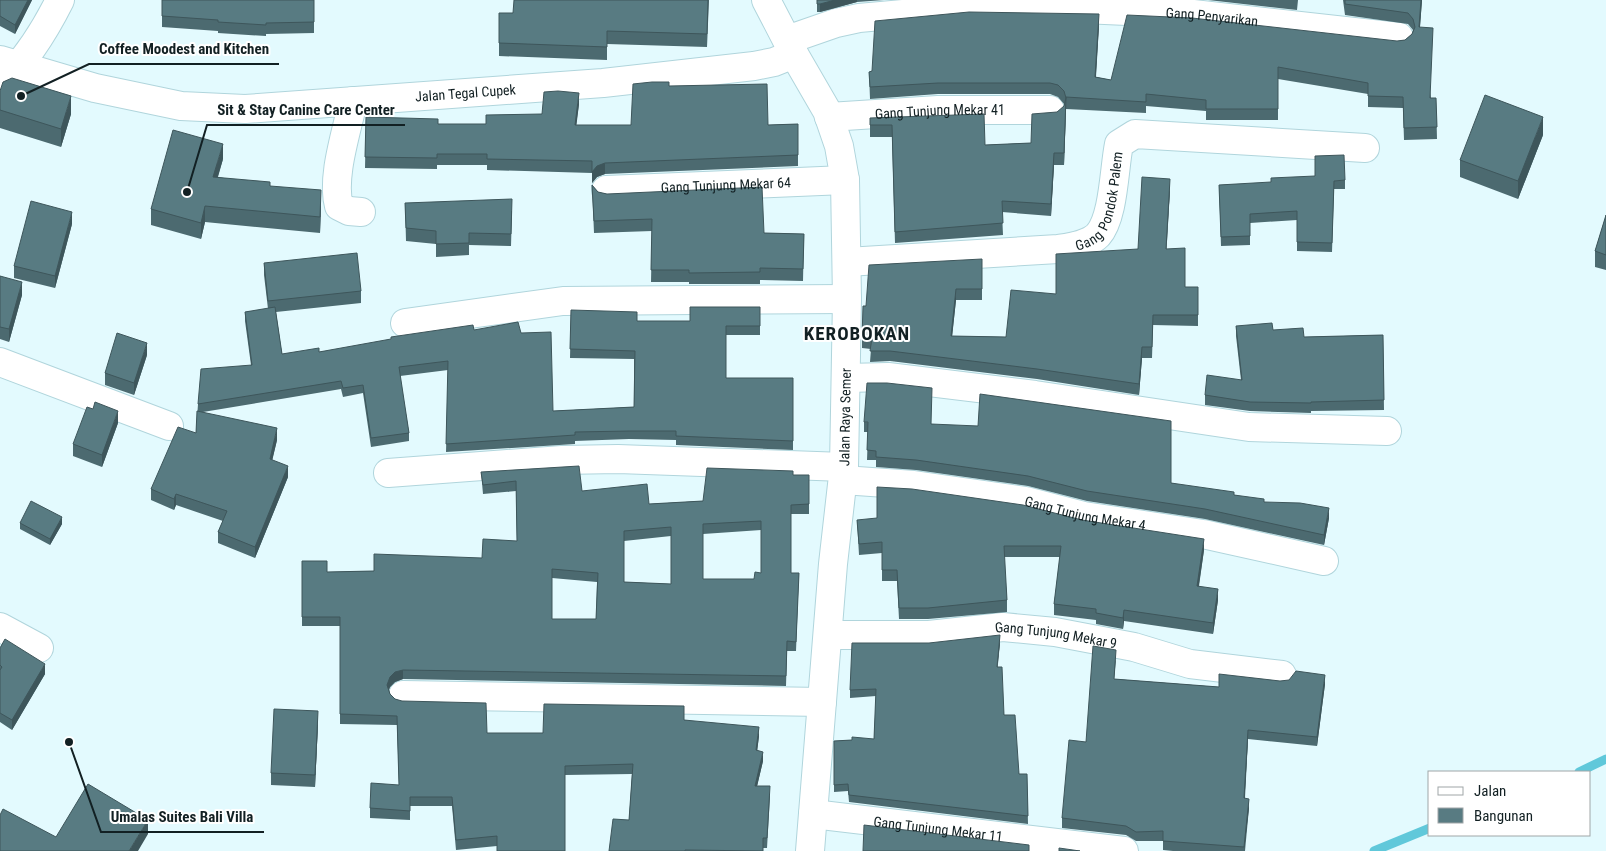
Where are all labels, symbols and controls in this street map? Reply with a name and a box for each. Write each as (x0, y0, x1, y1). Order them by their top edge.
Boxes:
street label: Gang Penyarikan (1165, 5, 1259, 29)
callout: Coffee Moodest and Kitchen (89, 34, 279, 64)
text: Coffee Moodest and Kitchen (99, 40, 269, 58)
street label: Jalan Tegal Cupek (415, 81, 517, 105)
callout: Sit & Stay Canine Care Center (207, 95, 405, 125)
text: Sit & Stay Canine Care Center (217, 101, 395, 119)
street label: Gang Tunjung Mekar 41 (874, 102, 1005, 122)
street label: Gang Pondok Palem (1073, 151, 1126, 254)
street label: Gang Tunjung Mekar 64 (661, 174, 791, 196)
district label: KEROBOKAN (804, 322, 910, 345)
street label: Jalan Raya Semer (836, 368, 854, 466)
street label: Gang Tunjung Mekar 4 (1023, 493, 1147, 533)
street label: Gang Tunjung Mekar 9 (994, 619, 1118, 652)
legend (1428, 771, 1591, 836)
text: Jalan (1474, 782, 1506, 800)
callout: Umalas Suites Bali Villa (101, 802, 264, 832)
text: Bangunan (1474, 807, 1533, 825)
text: Umalas Suites Bali Villa (111, 808, 253, 826)
street label: Gang Tunjung Mekar 11 (873, 813, 1004, 845)

